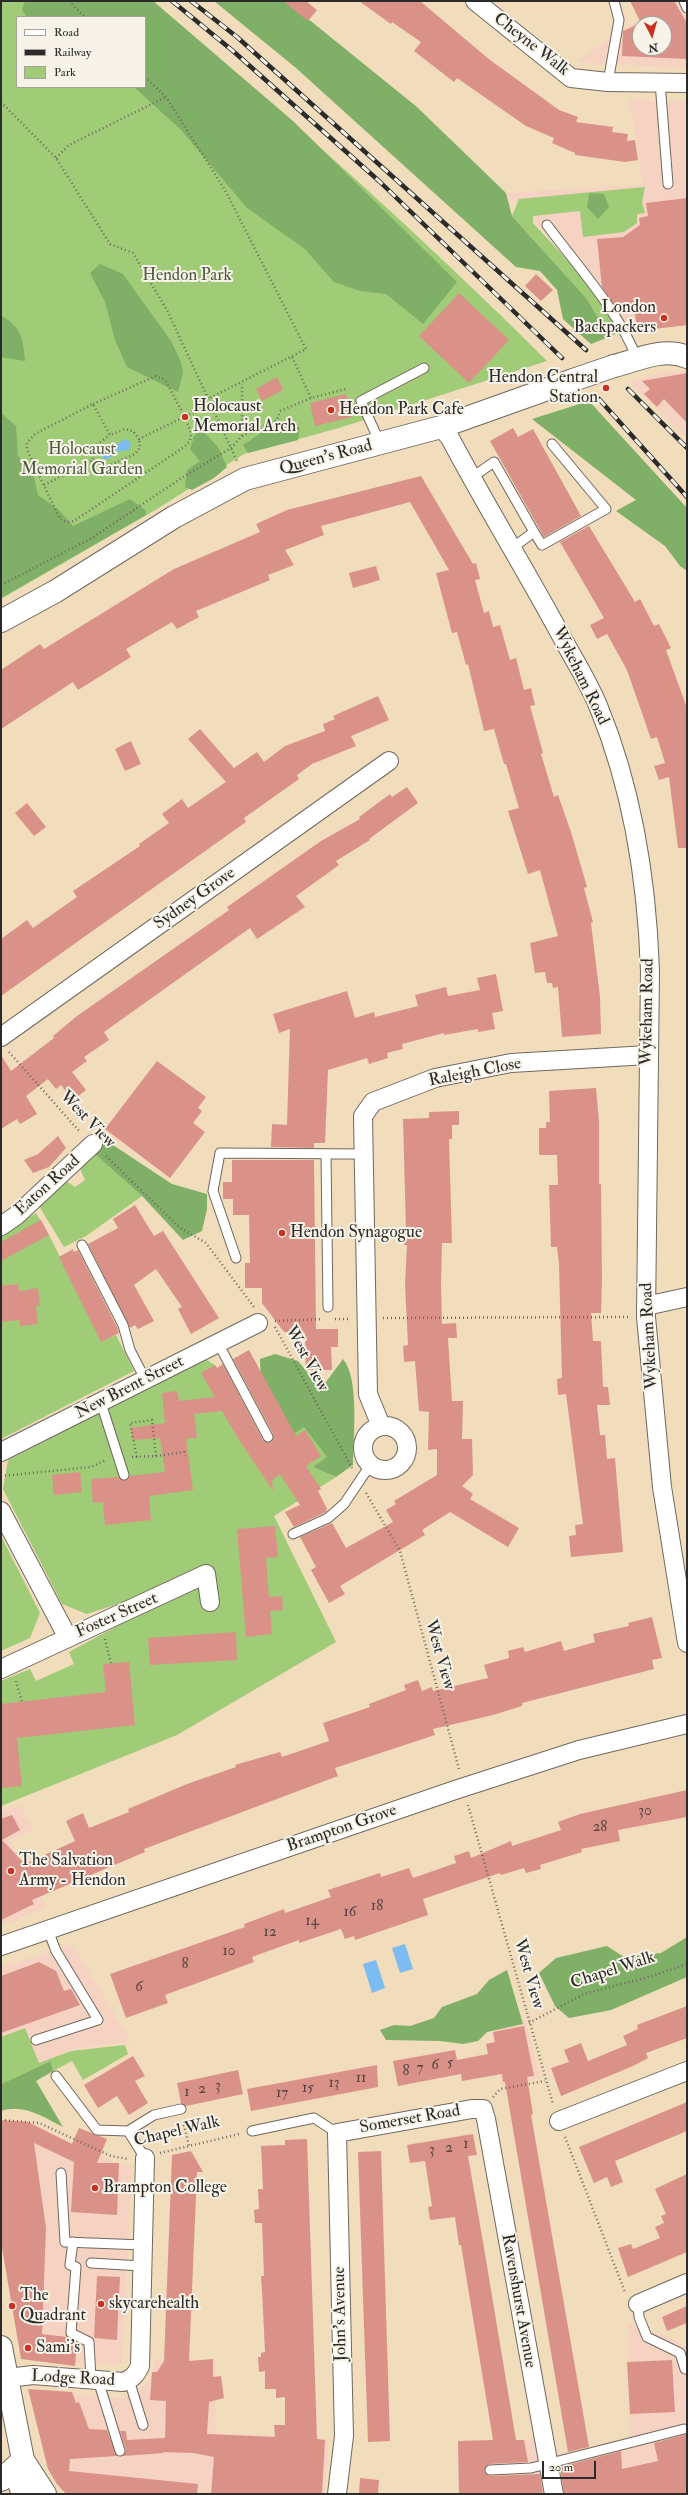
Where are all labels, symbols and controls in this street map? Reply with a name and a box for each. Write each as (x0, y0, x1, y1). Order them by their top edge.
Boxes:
street label: Cheyne Walk (489, 9, 573, 81)
legend (16, 16, 146, 88)
north arrow (632, 16, 672, 56)
text: Road (54, 25, 79, 40)
text: N (648, 40, 659, 54)
text: Railway (54, 45, 91, 60)
text: Park (54, 65, 76, 80)
park label: Hendon Park (142, 266, 232, 286)
place label: London Backpackers (573, 298, 656, 338)
marker: London Backpackers (659, 313, 669, 323)
place label: Hendon Central Station (488, 368, 598, 408)
marker: Hendon Central Station (601, 383, 611, 393)
place label: Holocaust Memorial Arch (193, 397, 296, 437)
place label: Hendon Park Cafe (339, 400, 464, 420)
marker: Hendon Park Cafe (326, 405, 336, 415)
marker: Holocaust Memorial Arch (180, 412, 190, 422)
street label: Queen's Road (277, 436, 375, 480)
park label: Holocaust Memorial Garden (21, 440, 143, 480)
street label: Wykeham Road (547, 623, 613, 729)
street label: Sydney Grove (150, 863, 240, 935)
street label: Wykeham Road (637, 958, 659, 1066)
street label: Raleigh Close (427, 1054, 523, 1092)
street label: West View (55, 1087, 119, 1153)
street label: Eaton Road (11, 1151, 85, 1221)
place label: Hendon Synagogue (290, 1223, 422, 1243)
marker: Hendon Synagogue (277, 1228, 287, 1238)
street label: Wykeham Road (637, 1282, 663, 1390)
street label: West View (280, 1323, 332, 1395)
street label: New Brent Street (72, 1352, 188, 1424)
street label: Foster Street (73, 1589, 161, 1643)
street label: West View (419, 1618, 459, 1692)
street label: Brampton Grove (284, 1801, 400, 1857)
house number: 30 (638, 1803, 652, 1821)
house number: 28 (593, 1819, 607, 1837)
place label: The Salvation Army - Hendon (19, 1851, 126, 1891)
marker: The Salvation Army - Hendon (6, 1866, 16, 1876)
house number: 18 (371, 1898, 383, 1916)
house number: 16 (344, 1904, 356, 1922)
house number: 14 (305, 1913, 319, 1931)
house number: 12 (264, 1924, 276, 1942)
street label: West View (508, 1937, 548, 2011)
house number: 10 (223, 1943, 235, 1961)
street label: Chapel Walk (568, 1948, 658, 1994)
house number: 8 (181, 1956, 189, 1974)
house number: 6 (135, 1979, 143, 1997)
house number: 5 (447, 2055, 453, 2073)
house number: 6 (431, 2057, 439, 2075)
house number: 7 (417, 2060, 423, 2078)
house number: 8 (402, 2063, 410, 2081)
house number: 11 (356, 2070, 366, 2088)
house number: 13 (328, 2075, 340, 2093)
house number: 3 (215, 2078, 221, 2096)
house number: 15 (302, 2080, 314, 2098)
house number: 2 (198, 2081, 206, 2099)
house number: 1 (184, 2084, 190, 2102)
house number: 17 (276, 2085, 288, 2103)
street label: Somerset Road (358, 2101, 462, 2139)
street label: Chapel Walk (132, 2112, 222, 2152)
house number: 1 (463, 2136, 469, 2154)
house number: 2 (445, 2140, 453, 2158)
house number: 3 (429, 2142, 435, 2160)
place label: Brampton College (103, 2178, 227, 2198)
marker: Brampton College (90, 2183, 100, 2193)
street label: Ravenshurst Avenue (496, 2232, 540, 2370)
street label: John's Avenue (330, 2266, 352, 2362)
place label: The Quadrant (20, 2286, 86, 2326)
place label: skycarehealth (109, 2294, 199, 2314)
marker: skycarehealth (96, 2299, 106, 2309)
marker: The Quadrant (7, 2301, 17, 2311)
place label: Sami's (36, 2338, 80, 2358)
marker: Sami's (23, 2343, 33, 2353)
street label: Lodge Road (31, 2367, 115, 2391)
scale bar (544, 2453, 598, 2479)
text: 20 m (549, 2460, 573, 2475)

